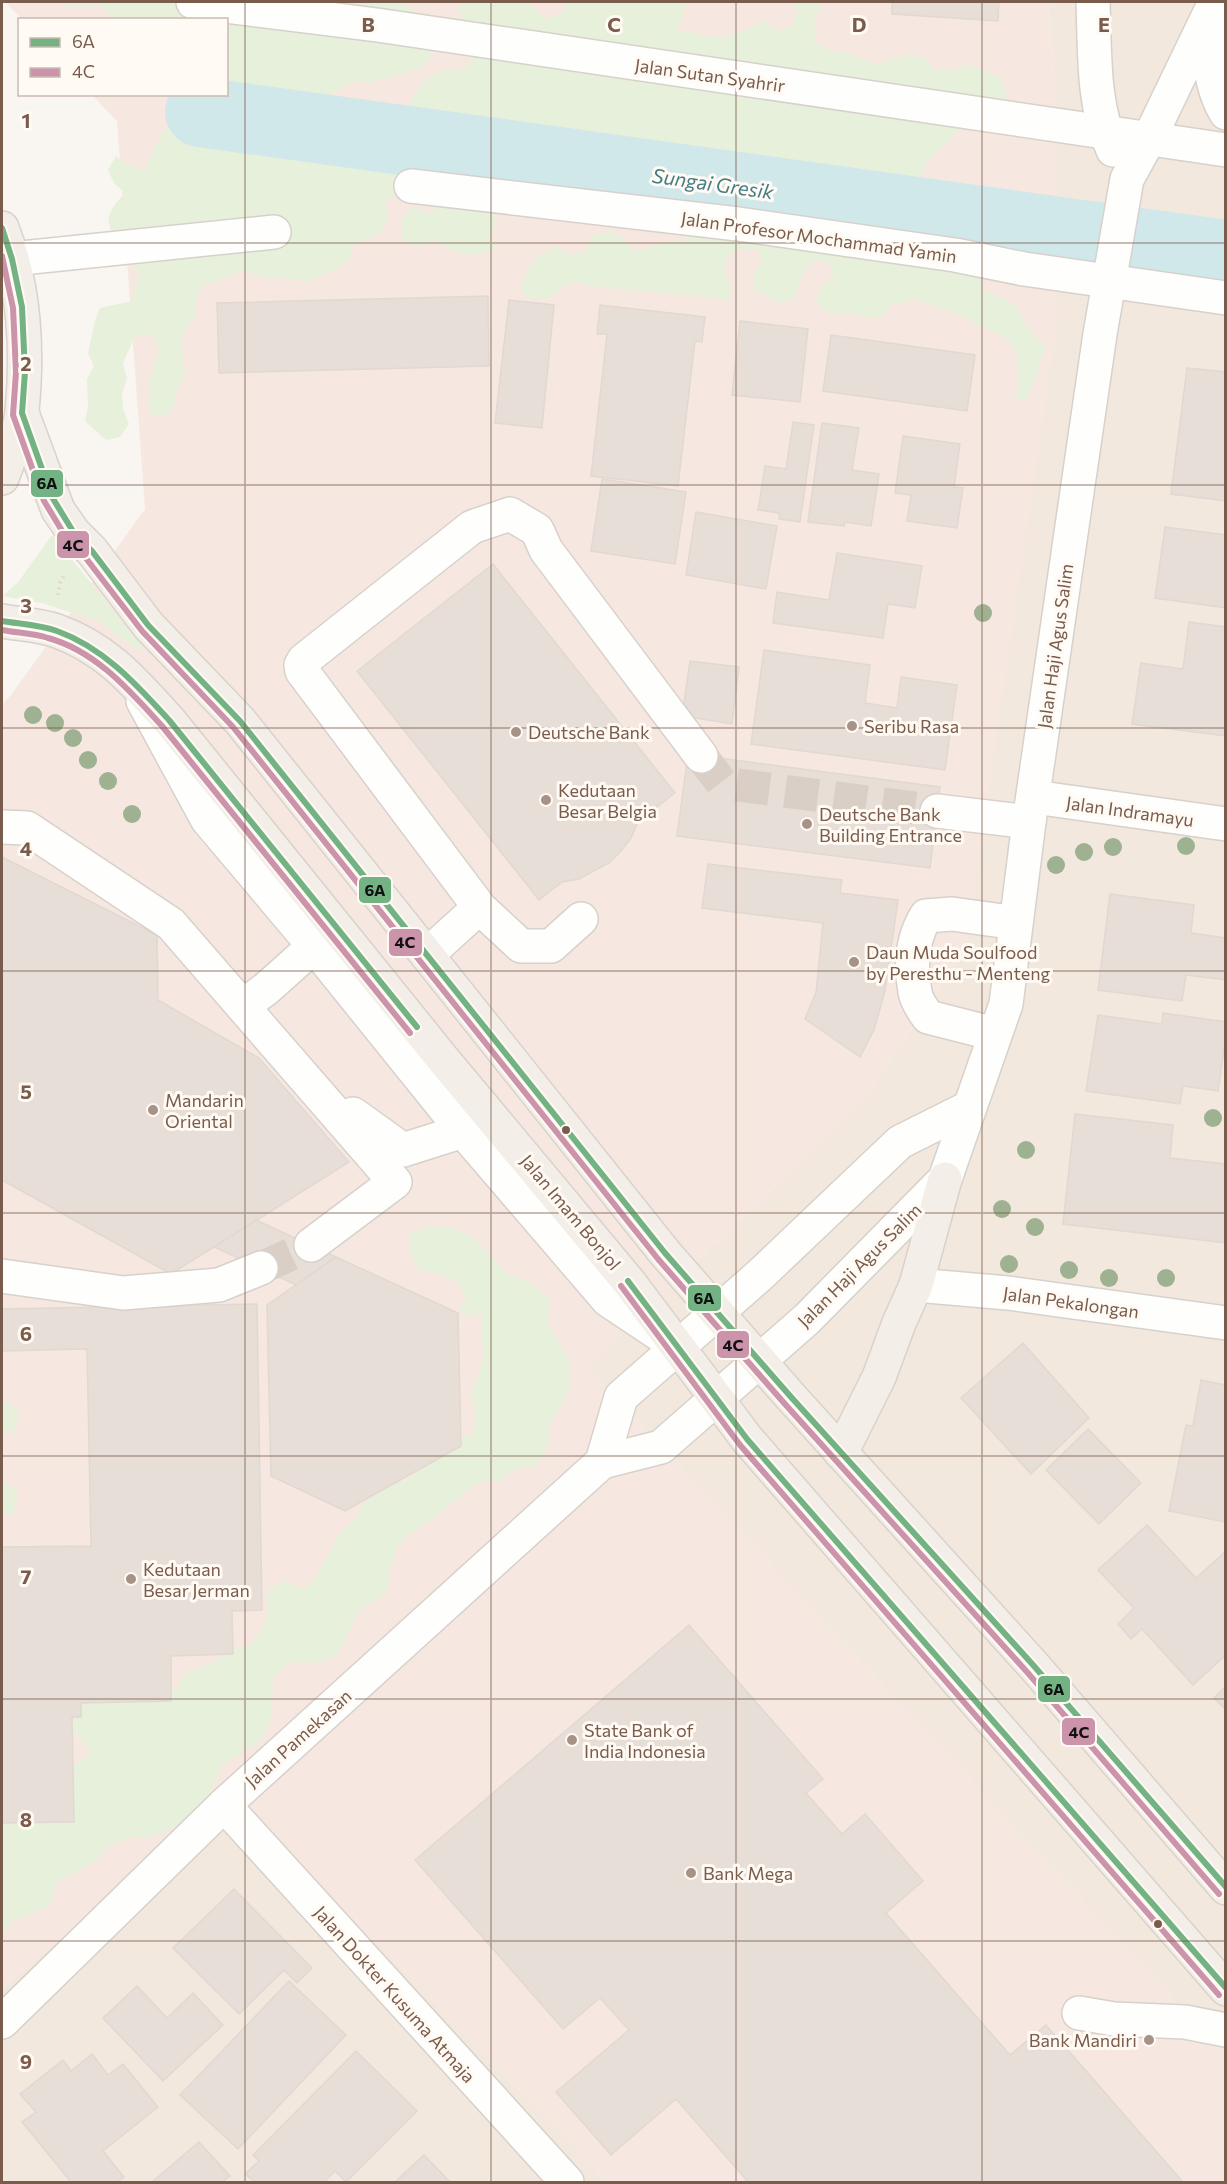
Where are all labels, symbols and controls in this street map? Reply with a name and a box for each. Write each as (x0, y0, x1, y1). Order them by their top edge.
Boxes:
text: B (361, 12, 375, 36)
text: C (607, 12, 621, 36)
text: D (852, 12, 866, 36)
text: E (1098, 12, 1110, 36)
legend (18, 18, 228, 96)
text: 6A (72, 30, 95, 52)
street label: Jalan Sutan Syahrir (633, 54, 787, 96)
text: 4C (72, 60, 95, 82)
text: 1 (21, 108, 31, 132)
water label: Sungai Gresik (651, 163, 776, 204)
street label: Jalan Profesor Mochammad Yamin (680, 207, 958, 267)
text: 2 (20, 351, 32, 375)
line badge: 6A (30, 469, 64, 498)
text: 6A (37, 473, 58, 492)
line badge: 4C (56, 530, 90, 559)
text: 4C (63, 535, 83, 554)
street label: Jalan Haji Agus Salim (1033, 562, 1077, 730)
text: 3 (20, 593, 32, 617)
place label: Seribu Rasa (864, 715, 959, 737)
marker: Seribu Rasa (845, 719, 859, 733)
place label: Deutsche Bank (528, 721, 650, 743)
marker: Deutsche Bank (509, 725, 523, 739)
place label: Kedutaan Besar Belgia (558, 779, 657, 822)
street label: Jalan Indramayu (1065, 791, 1195, 831)
marker: Kedutaan Besar Belgia (539, 793, 553, 807)
place label: Deutsche Bank Building Entrance (819, 803, 962, 846)
marker: Deutsche Bank Building Entrance (800, 817, 814, 831)
text: 4 (20, 836, 32, 860)
line badge: 6A (358, 876, 392, 904)
text: 6A (365, 880, 386, 899)
line badge: 4C (388, 928, 423, 957)
text: 4C (395, 932, 415, 951)
place label: Daun Muda Soulfood by Peresthu - Menteng (866, 941, 1050, 984)
marker: Daun Muda Soulfood by Peresthu - Menteng (847, 955, 861, 969)
text: 5 (20, 1079, 32, 1103)
place label: Mandarin Oriental (165, 1089, 244, 1132)
marker: Mandarin Oriental (146, 1103, 160, 1117)
unlabelled marker (560, 1124, 572, 1136)
street label: Jalan Imam Bonjol (516, 1150, 626, 1274)
street label: Jalan Haji Agus Salim (792, 1198, 926, 1332)
street label: Jalan Pekalongan (1002, 1282, 1140, 1322)
line badge: 6A (687, 1284, 722, 1312)
text: 6A (694, 1288, 715, 1307)
text: 6 (20, 1321, 32, 1345)
line badge: 4C (716, 1330, 750, 1359)
text: 4C (723, 1335, 743, 1354)
place label: Kedutaan Besar Jerman (143, 1558, 250, 1601)
text: 7 (21, 1564, 32, 1588)
marker: Kedutaan Besar Jerman (124, 1572, 138, 1586)
line badge: 6A (1037, 1675, 1071, 1703)
text: 6A (1044, 1679, 1065, 1698)
street label: Jalan Pamekasan (240, 1685, 356, 1791)
line badge: 4C (1061, 1717, 1096, 1746)
place label: State Bank of India Indonesia (584, 1719, 706, 1762)
text: 4C (1069, 1722, 1089, 1741)
marker: State Bank of India Indonesia (565, 1733, 579, 1747)
text: 8 (20, 1807, 32, 1831)
place label: Bank Mega (703, 1862, 793, 1884)
marker: Bank Mega (684, 1866, 698, 1880)
street label: Jalan Dokter Kusuma Atmaja (310, 1901, 480, 2087)
unlabelled marker (1152, 1918, 1164, 1930)
place label: Bank Mandiri (1029, 2029, 1137, 2051)
marker: Bank Mandiri (1142, 2033, 1156, 2047)
text: 9 (20, 2049, 32, 2073)

